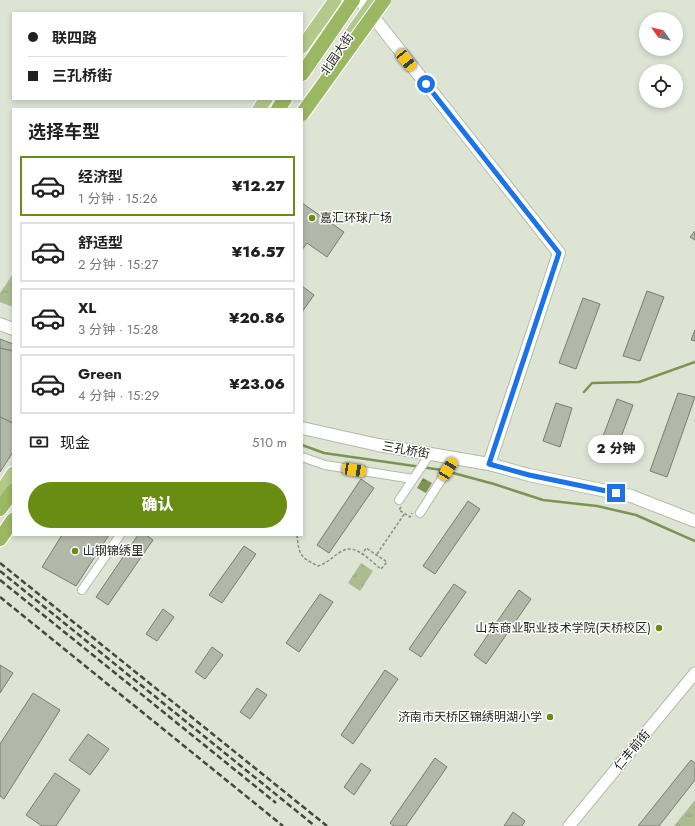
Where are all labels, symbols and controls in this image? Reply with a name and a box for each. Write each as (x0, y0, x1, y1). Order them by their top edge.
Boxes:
north arrow (639, 12, 683, 56)
map controls (639, 12, 683, 108)
text: 联四路 (52, 27, 97, 49)
street label: 北园大街 (316, 29, 358, 79)
car (394, 47, 418, 73)
button: locate (639, 64, 683, 108)
text: 三孔桥街 (52, 65, 112, 87)
route start (417, 75, 435, 93)
text: 选择车型 (28, 119, 100, 145)
text: 经济型 (78, 166, 123, 188)
icon: car (30, 168, 66, 204)
text: ¥12.27 (232, 175, 285, 197)
text: 1 分钟 · 15:26 (78, 189, 157, 208)
place label: 嘉汇环球广场 (320, 209, 392, 227)
marker: 嘉汇环球广场 (307, 213, 317, 223)
text: 舒适型 (78, 232, 123, 254)
icon: car (30, 234, 66, 270)
text: ¥16.57 (232, 241, 285, 263)
text: 2 分钟 · 15:27 (78, 255, 158, 274)
text: XL (78, 297, 96, 319)
icon: car (30, 300, 66, 336)
text: ¥20.86 (229, 307, 285, 329)
text: 3 分钟 · 15:28 (78, 320, 158, 339)
text: Green (78, 363, 122, 385)
icon: car (30, 366, 66, 402)
text: ¥23.06 (229, 373, 285, 395)
text: 4 分钟 · 15:29 (78, 386, 159, 405)
icon: cash (28, 431, 50, 453)
text: 现金 (60, 432, 90, 454)
text: 510 m (252, 433, 287, 452)
callout: 2 分钟 (588, 435, 644, 463)
street label: 三孔桥街 (381, 437, 431, 463)
text: 2 分钟 (597, 439, 635, 458)
car (437, 456, 459, 482)
car (341, 462, 367, 478)
button: 确认 (28, 482, 287, 528)
route end (607, 484, 625, 502)
place label: 山钢锦绣里 (83, 542, 143, 560)
marker: 山钢锦绣里 (70, 546, 80, 556)
place label: 山东商业职业技术学院(天桥校区) (476, 619, 651, 637)
marker: 山东商业职业技术学院(天桥校区) (654, 623, 664, 633)
place label: 济南市天桥区锦绣明湖小学 (398, 708, 542, 726)
marker: 济南市天桥区锦绣明湖小学 (545, 712, 555, 722)
street label: 仁丰前街 (610, 726, 654, 774)

